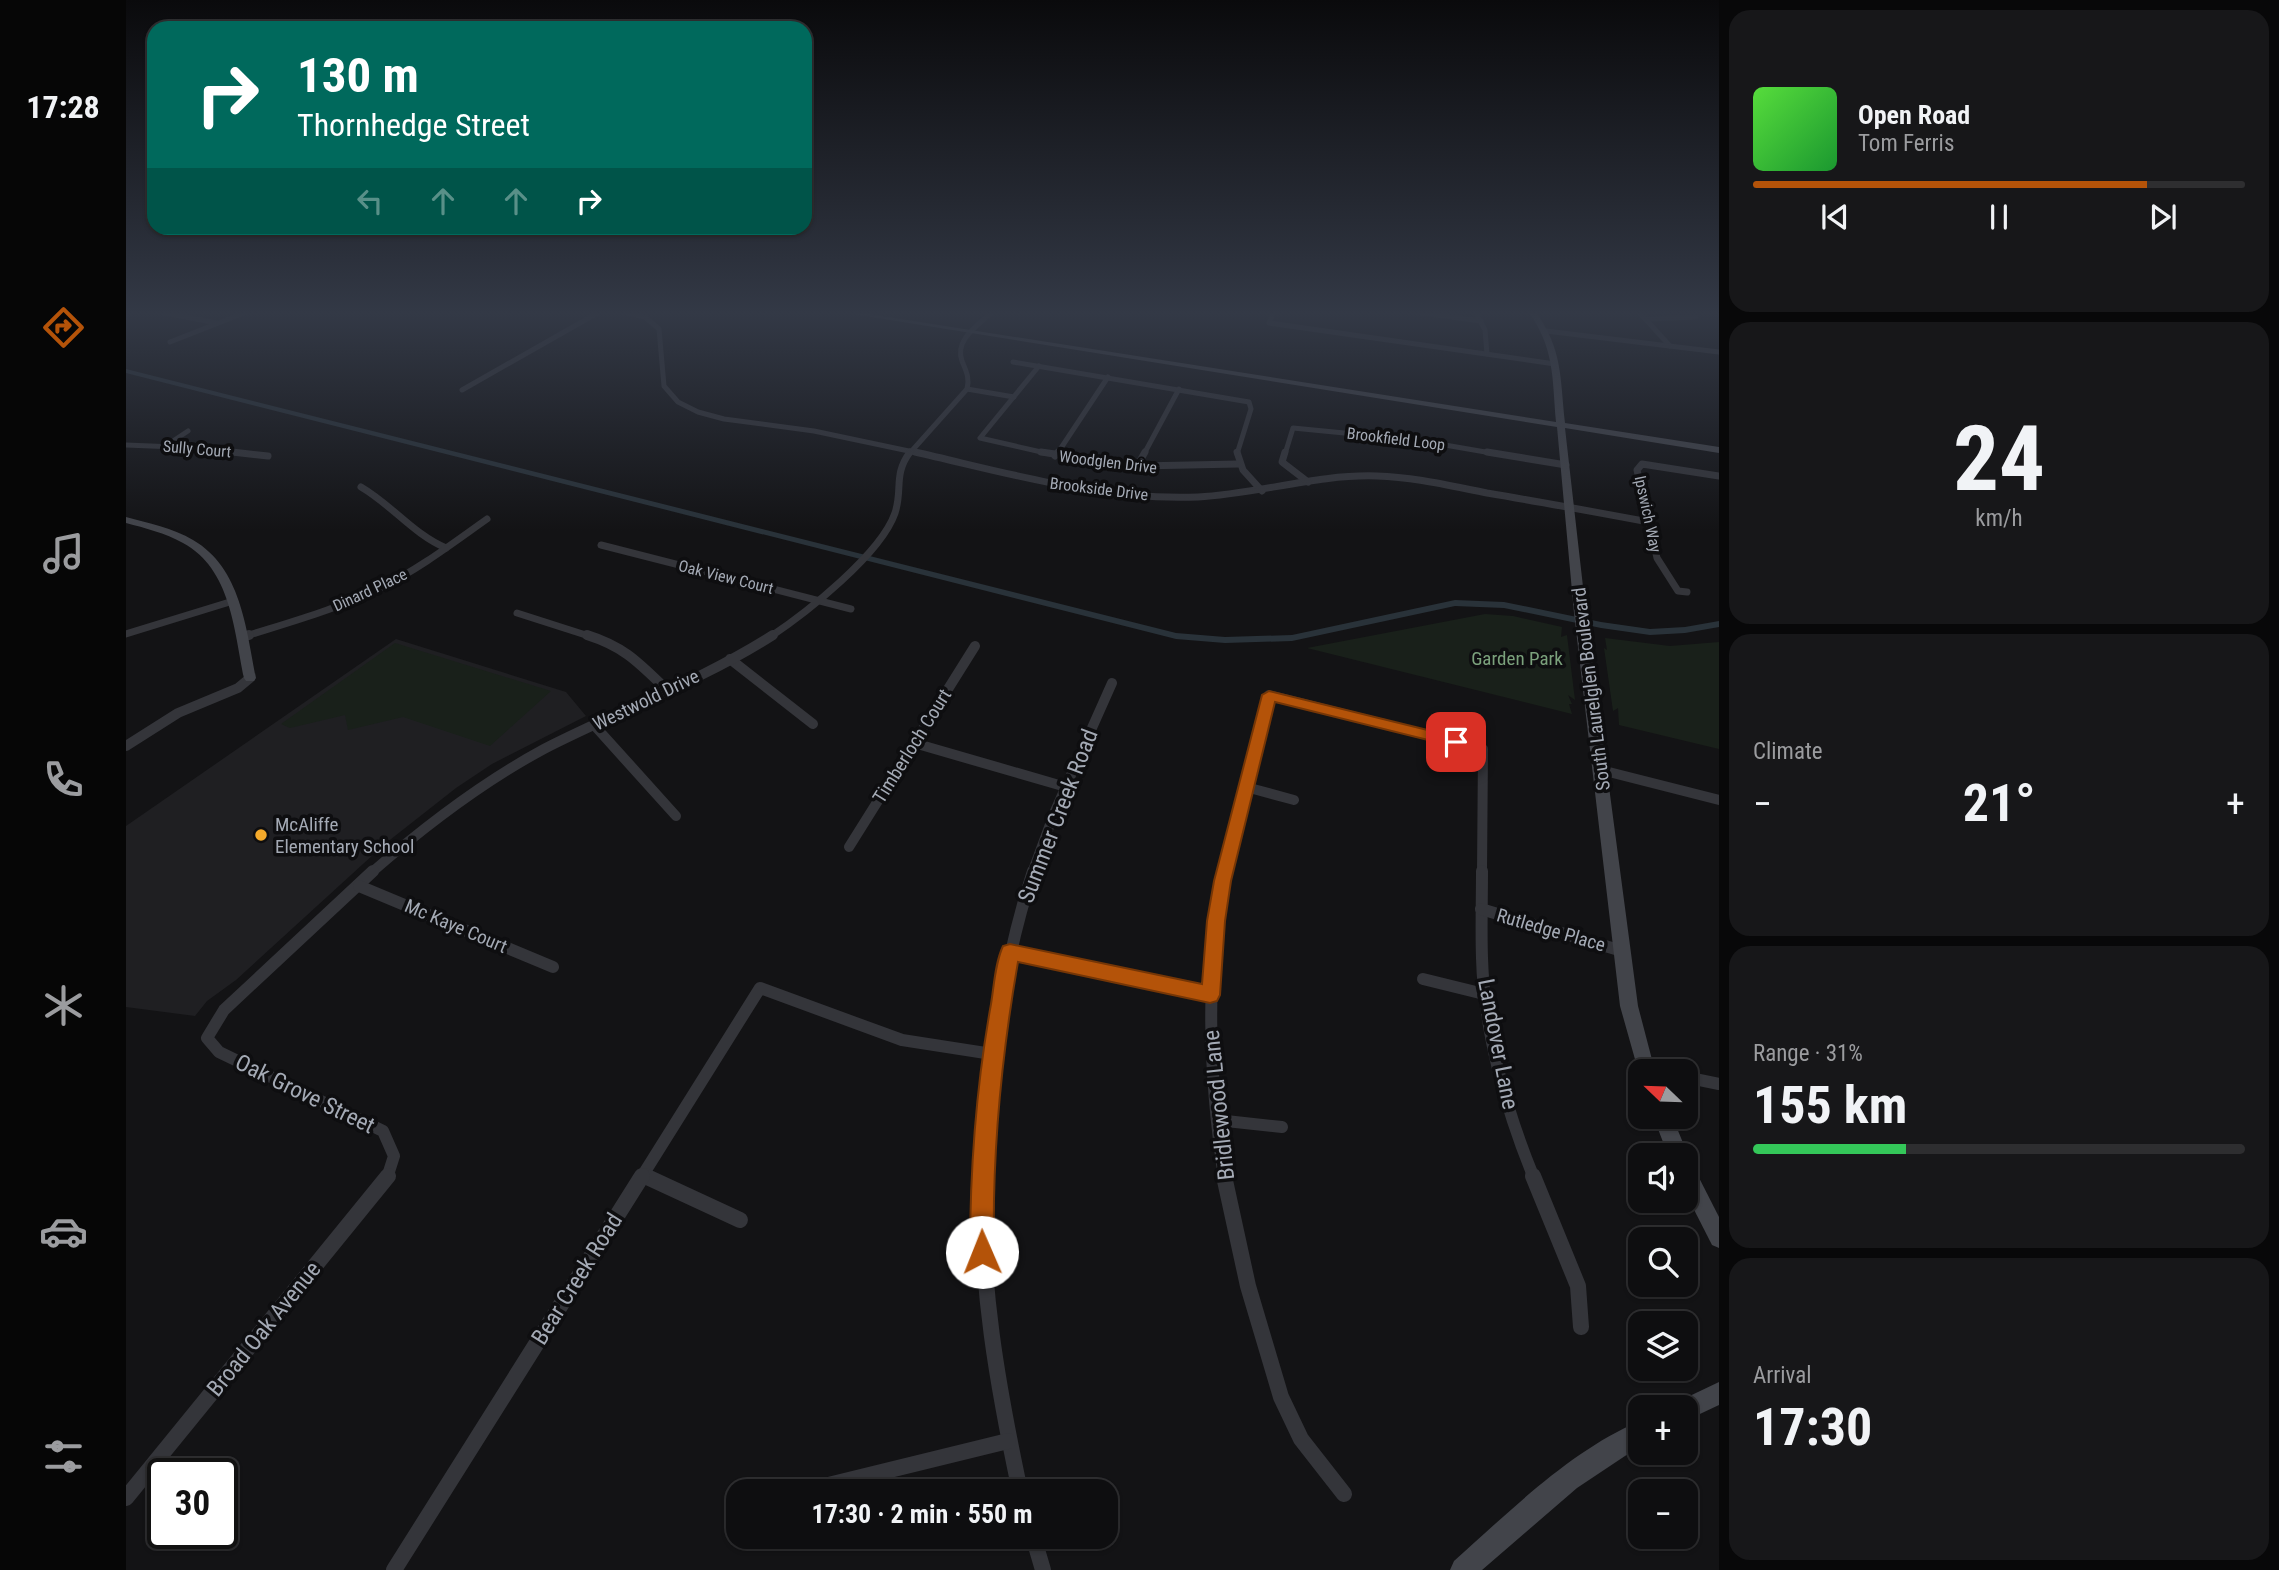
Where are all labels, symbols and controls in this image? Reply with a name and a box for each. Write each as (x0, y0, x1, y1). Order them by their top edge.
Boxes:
text: 130 m (297, 47, 419, 104)
icon: right (182, 49, 273, 140)
text: 17:28 (26, 88, 100, 126)
text: Open Road (1858, 100, 1970, 130)
text: Thornhedge Street (297, 106, 530, 144)
text: Tom Ferris (1858, 130, 1954, 157)
icon: left (351, 182, 389, 220)
icon: ahead (424, 182, 462, 220)
icon: ahead (497, 182, 535, 220)
icon: right (570, 182, 608, 220)
icon: previous (1816, 198, 1854, 236)
icon: pause (1980, 198, 2018, 236)
icon: next (2144, 198, 2182, 236)
icon: directions (39, 303, 88, 352)
text: 24 (1953, 406, 2045, 512)
street label: Brookfield Loop (1346, 424, 1446, 454)
street label: Sully Court (162, 437, 232, 461)
street label: Woodglen Drive (1058, 447, 1158, 477)
street label: Brookside Drive (1049, 474, 1149, 504)
street label: Ipswich Way (1631, 474, 1665, 555)
text: km/h (1975, 505, 2023, 532)
icon: music (39, 529, 88, 578)
street label: Oak View Court (677, 556, 776, 598)
street label: Dinard Place (330, 565, 410, 615)
street label: South Laurelglen Boulevard (1567, 586, 1615, 792)
park label: Garden Park (1471, 647, 1563, 670)
street label: Westwold Drive (589, 664, 703, 736)
street label: Timberloch Court (868, 685, 956, 807)
pin (1426, 712, 1486, 772)
icon: arrive (1437, 723, 1475, 761)
street label: Summer Creek Road (1012, 725, 1104, 907)
text: Climate (1753, 738, 1823, 765)
icon: phone (39, 755, 88, 804)
text: 21° (1963, 773, 2035, 834)
text: − (1753, 782, 1772, 826)
text: + (2226, 782, 2245, 826)
place label: McAliffe Elementary School (275, 813, 414, 858)
marker: McAliffe Elementary School (253, 827, 269, 843)
street label: Mc Kaye Court (401, 894, 511, 958)
street label: Rutledge Place (1494, 904, 1608, 956)
street label: Landover Lane (1472, 976, 1524, 1112)
icon: climate (39, 981, 88, 1030)
street label: Bridlewood Lane (1198, 1029, 1240, 1181)
text: Range · 31% (1753, 1040, 1863, 1067)
street label: Oak Grove Street (231, 1049, 379, 1139)
north arrow (1628, 1059, 1698, 1129)
map controls (1628, 1059, 1698, 1549)
text: 155 km (1753, 1075, 1907, 1136)
button: sound (1628, 1143, 1698, 1213)
icon: car (39, 1207, 88, 1256)
street label: Bear Creek Road (526, 1208, 628, 1350)
position arrow (945, 1215, 1019, 1289)
button: search (1628, 1227, 1698, 1297)
street label: Broad Oak Avenue (201, 1256, 327, 1402)
button: layers (1628, 1311, 1698, 1381)
text: Arrival (1753, 1362, 1812, 1389)
button: + (1628, 1395, 1698, 1465)
text: 17:30 (1753, 1397, 1872, 1458)
icon: filters (39, 1432, 88, 1481)
speed limit sign: 30 (147, 1458, 238, 1549)
button: − (1628, 1479, 1698, 1549)
text: 17:30 · 2 min · 550 m (812, 1499, 1032, 1529)

